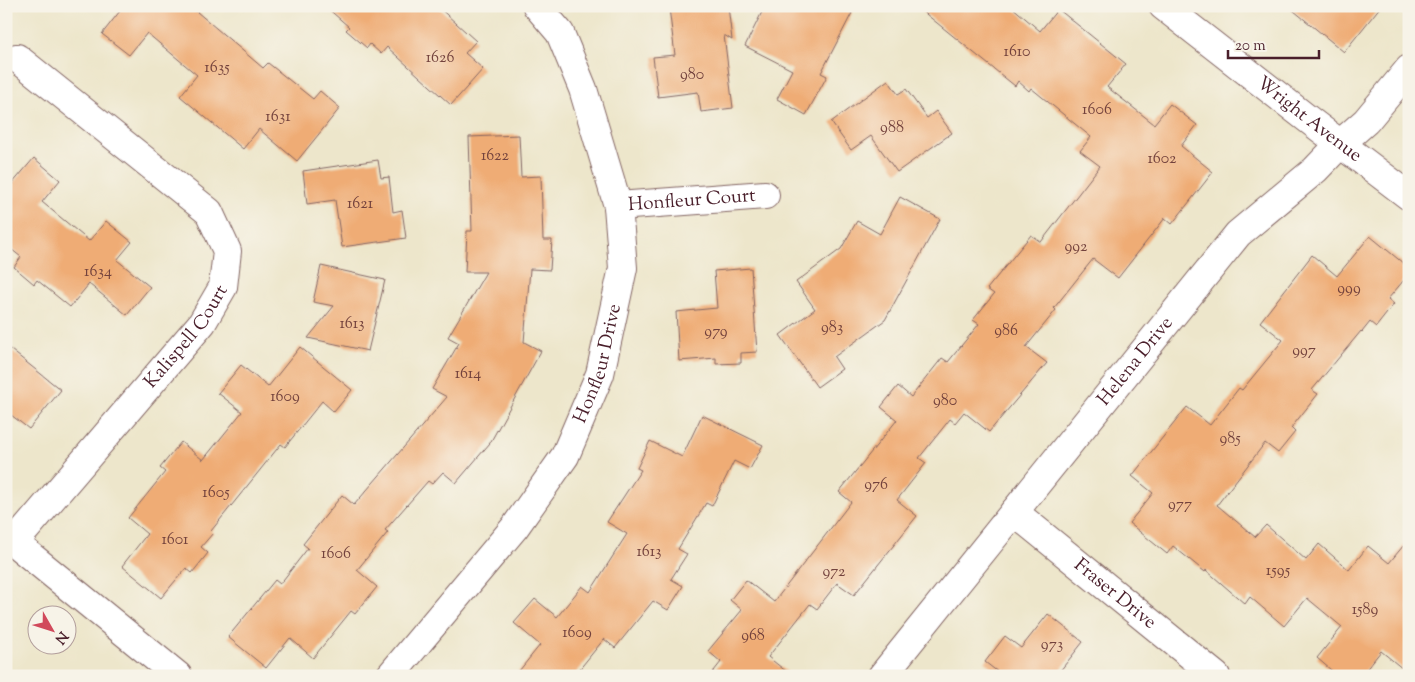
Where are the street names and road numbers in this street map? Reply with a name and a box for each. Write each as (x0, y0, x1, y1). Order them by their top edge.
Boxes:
street label: Wright Avenue (1251, 70, 1368, 169)
street label: Honfleur Court (627, 182, 757, 219)
street label: Kalispell Court (138, 280, 235, 395)
street label: Honfleur Drive (567, 301, 628, 427)
street label: Helena Drive (1091, 311, 1180, 412)
street label: Fraser Drive (1068, 552, 1162, 636)

